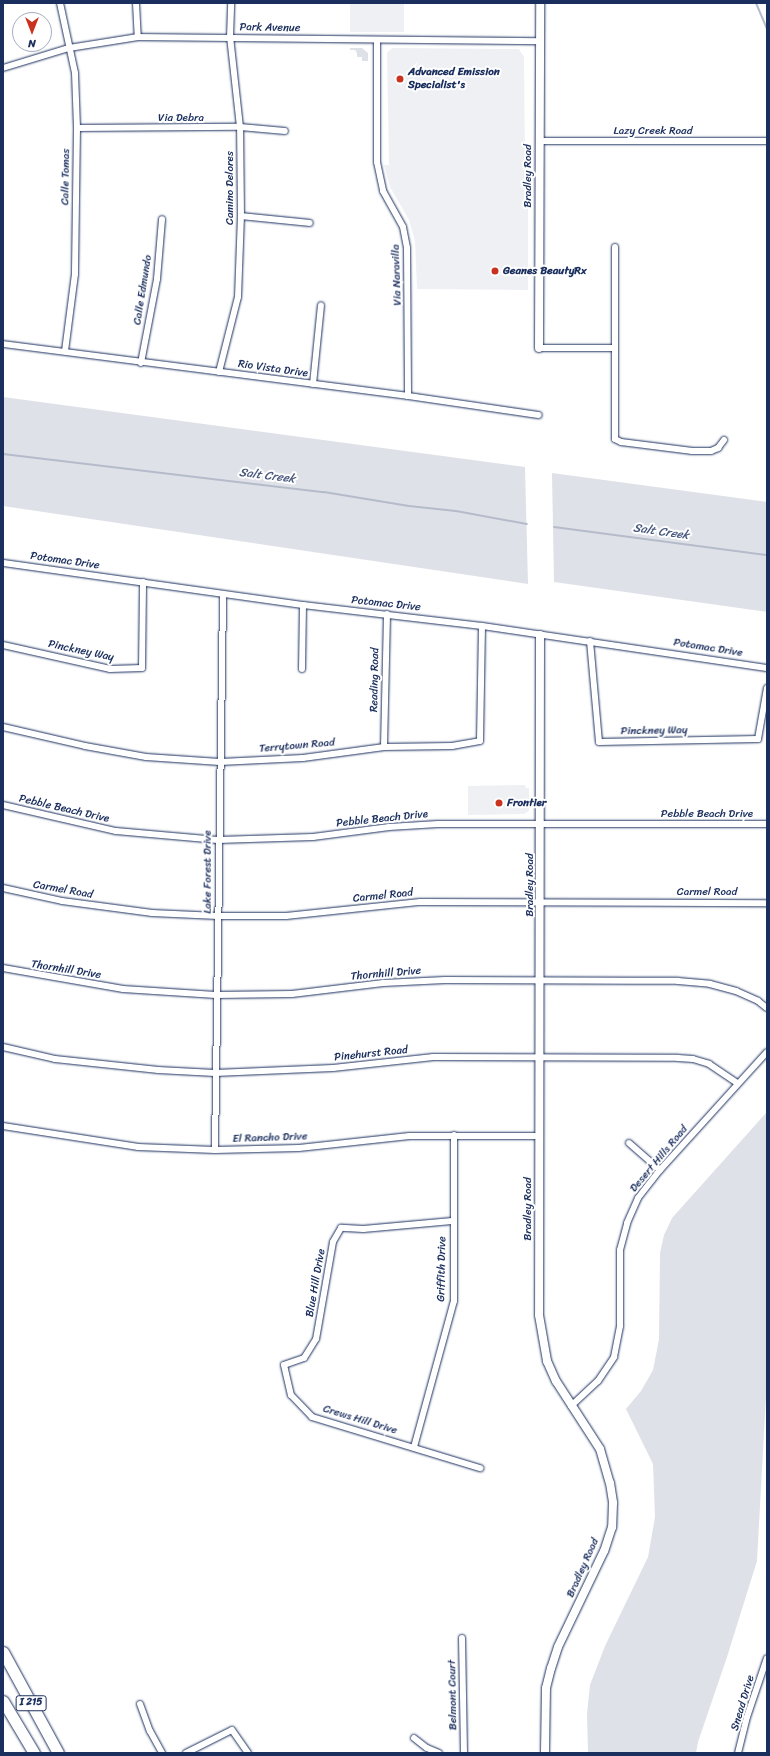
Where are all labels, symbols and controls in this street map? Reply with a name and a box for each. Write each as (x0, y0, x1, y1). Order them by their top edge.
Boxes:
north arrow (12, 12, 52, 52)
street label: Park Avenue (240, 21, 300, 35)
text: N (28, 34, 36, 53)
place label: Advanced Emission Specialist's (408, 66, 499, 92)
marker: Advanced Emission Specialist's (395, 74, 405, 84)
street label: Via Debra (158, 111, 204, 125)
street label: Lazy Creek Road (613, 124, 693, 138)
street label: Bradley Road (521, 144, 535, 208)
street label: Calle Tomas (59, 148, 73, 206)
street label: Camino Delores (223, 151, 237, 225)
street label: Via Naravilla (389, 244, 405, 306)
street label: Calle Edmundo (131, 254, 155, 326)
place label: Geanes BeautyRx (503, 264, 587, 278)
marker: Geanes BeautyRx (490, 266, 500, 276)
street label: Rio Vista Drive (237, 358, 309, 380)
water label: Salt Creek (238, 465, 296, 487)
water label: Salt Creek (632, 521, 690, 543)
street label: Potomac Drive (29, 550, 101, 572)
street label: Potomac Drive (351, 594, 421, 614)
street label: Potomac Drive (672, 636, 744, 660)
street label: Pinckney Way (47, 638, 115, 664)
street label: Reading Road (368, 648, 382, 712)
street label: Pinckney Way (620, 724, 688, 738)
street label: Terrytown Road (259, 736, 335, 756)
street label: Pebble Beach Drive (17, 792, 111, 826)
place label: Frontier (507, 796, 546, 810)
marker: Frontier (494, 798, 504, 808)
street label: Pebble Beach Drive (660, 807, 754, 821)
street label: Pebble Beach Drive (335, 808, 429, 830)
street label: Lake Forest Drive (201, 830, 215, 914)
street label: Bradley Road (523, 853, 537, 917)
street label: Carmel Road (32, 878, 94, 902)
street label: Carmel Road (677, 885, 737, 899)
street label: Carmel Road (352, 886, 414, 906)
street label: Thornhill Drive (30, 958, 102, 982)
street label: Thornhill Drive (350, 964, 422, 984)
street label: Pinehurst Road (334, 1044, 408, 1064)
street label: Desert Hills Road (627, 1123, 691, 1195)
street label: El Rancho Drive (232, 1130, 308, 1146)
street label: Bradley Road (521, 1177, 535, 1241)
street label: Griffith Drive (435, 1236, 449, 1302)
street label: Blue Hill Drive (303, 1248, 329, 1318)
street label: Crews Hill Drive (321, 1402, 399, 1438)
street label: Bradley Road (564, 1536, 602, 1600)
street label: Belmont Court (446, 1659, 460, 1731)
street label: Snead Drive (728, 1674, 758, 1732)
road number: I 215 (15, 1695, 47, 1711)

